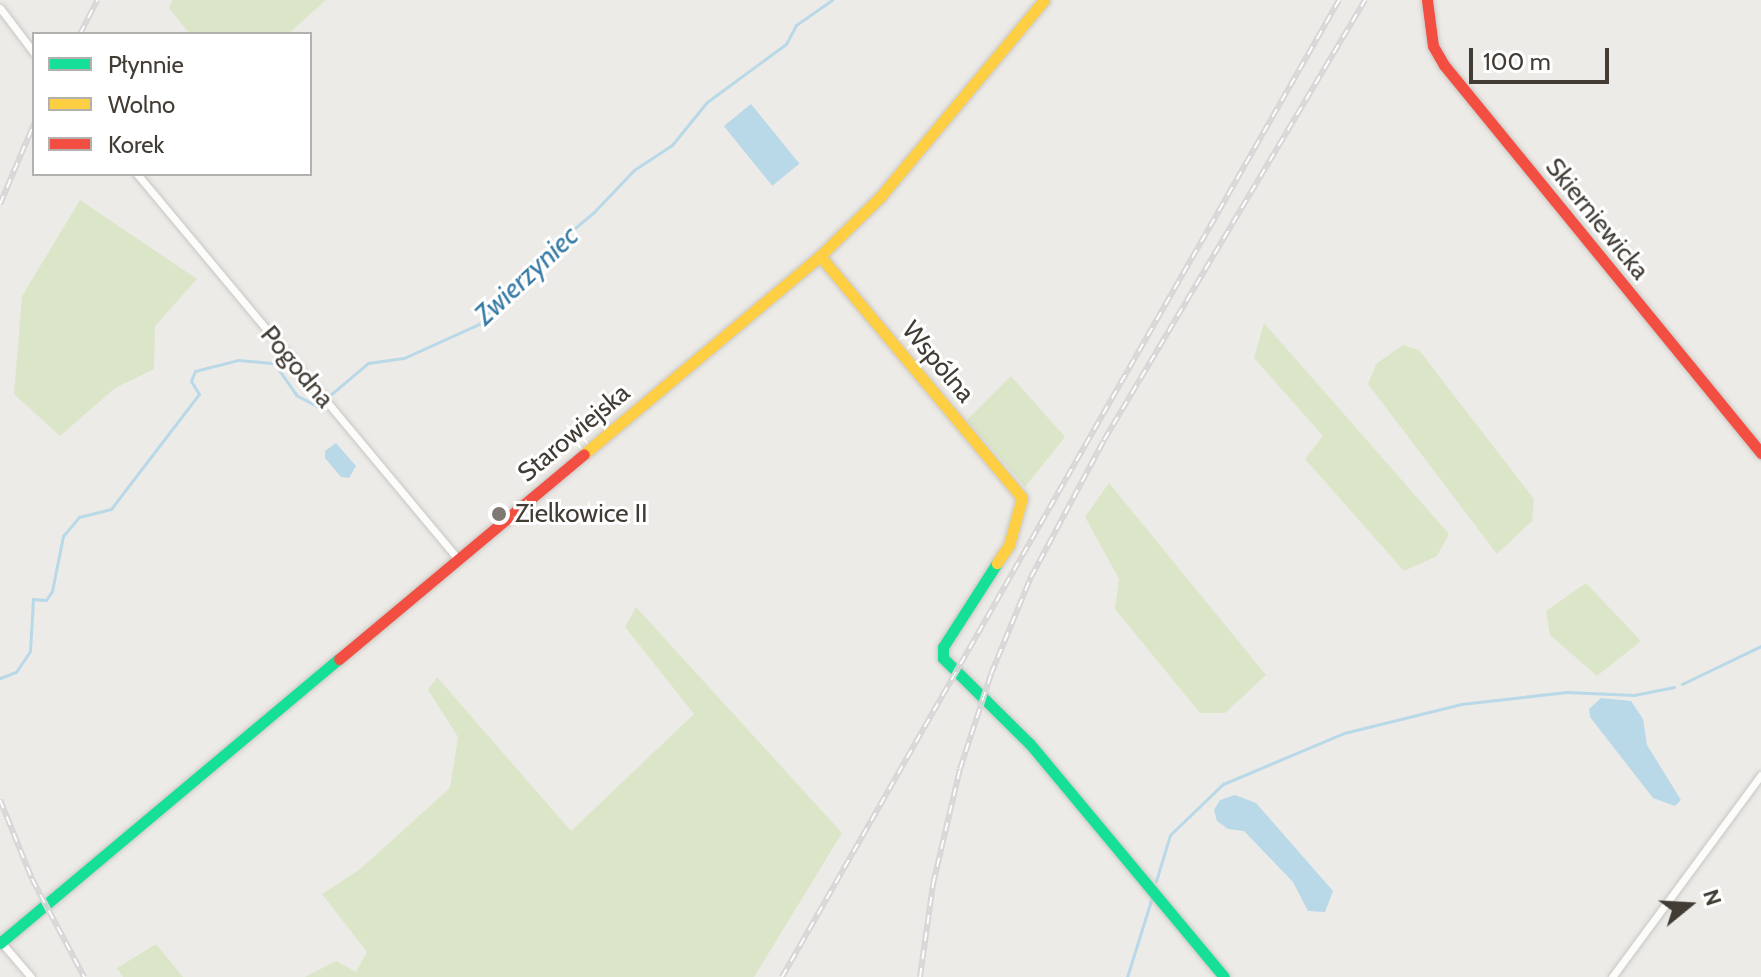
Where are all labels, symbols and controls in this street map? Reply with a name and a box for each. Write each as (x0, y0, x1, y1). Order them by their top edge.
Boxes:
legend (32, 32, 312, 176)
scale bar (1473, 32, 1613, 82)
text: 100 m (1483, 47, 1551, 76)
text: Płynnie (108, 50, 184, 79)
text: Wolno (108, 90, 175, 119)
text: Korek (108, 130, 164, 159)
street label: Skierniewicka (1539, 152, 1655, 286)
water label: Zwierzyniec (467, 219, 585, 331)
street label: Wspólna (895, 315, 981, 409)
street label: Pogodna (254, 320, 340, 414)
street label: Starowiejska (512, 377, 636, 489)
place label: Zielkowice II (515, 498, 648, 530)
marker: Zielkowice II (490, 505, 508, 523)
north arrow (1649, 865, 1729, 945)
text: N (1697, 886, 1728, 909)

